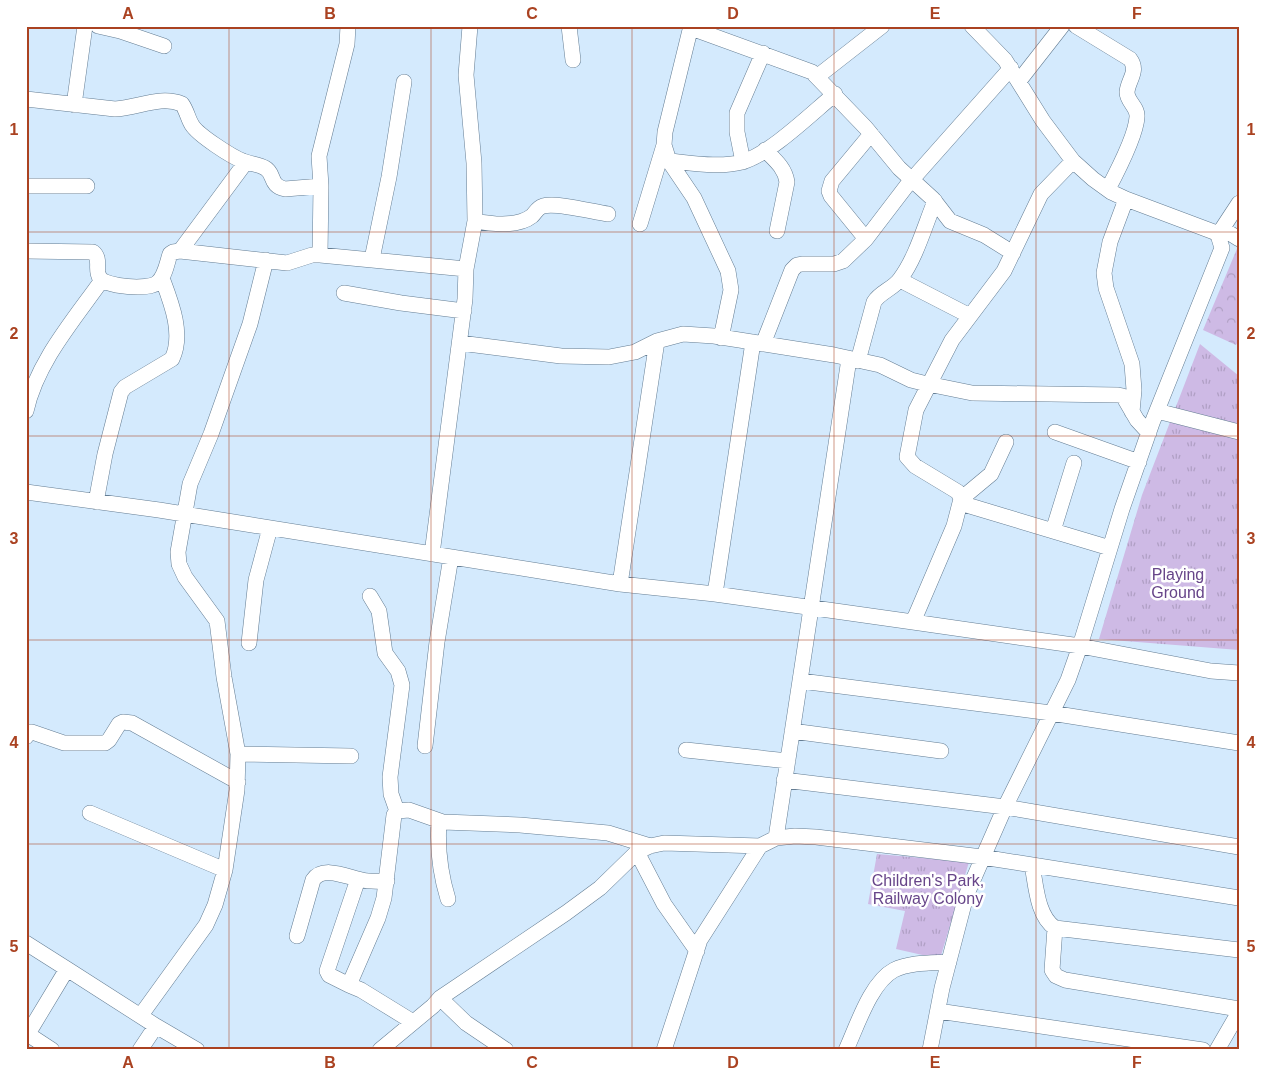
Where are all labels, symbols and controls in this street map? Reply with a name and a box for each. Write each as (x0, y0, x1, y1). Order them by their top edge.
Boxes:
text: A (122, 5, 134, 22)
text: B (324, 5, 336, 22)
text: C (526, 5, 538, 22)
text: D (727, 5, 739, 22)
text: E (930, 5, 941, 22)
text: F (1132, 5, 1142, 22)
text: 1 (10, 121, 19, 138)
text: 1 (1247, 121, 1256, 138)
text: 2 (10, 325, 19, 342)
text: 2 (1247, 325, 1256, 342)
text: 3 (10, 530, 19, 547)
text: 3 (1247, 530, 1256, 547)
park label: Playing Ground (1151, 566, 1205, 601)
text: 4 (10, 734, 19, 751)
text: 4 (1247, 734, 1256, 751)
park label: Children's Park, Railway Colony (872, 872, 984, 907)
text: 5 (10, 938, 19, 955)
text: 5 (1247, 938, 1256, 955)
text: A (122, 1054, 134, 1071)
text: B (324, 1054, 336, 1071)
text: C (526, 1054, 538, 1071)
text: D (727, 1054, 739, 1071)
text: E (930, 1054, 941, 1071)
text: F (1132, 1054, 1142, 1071)

